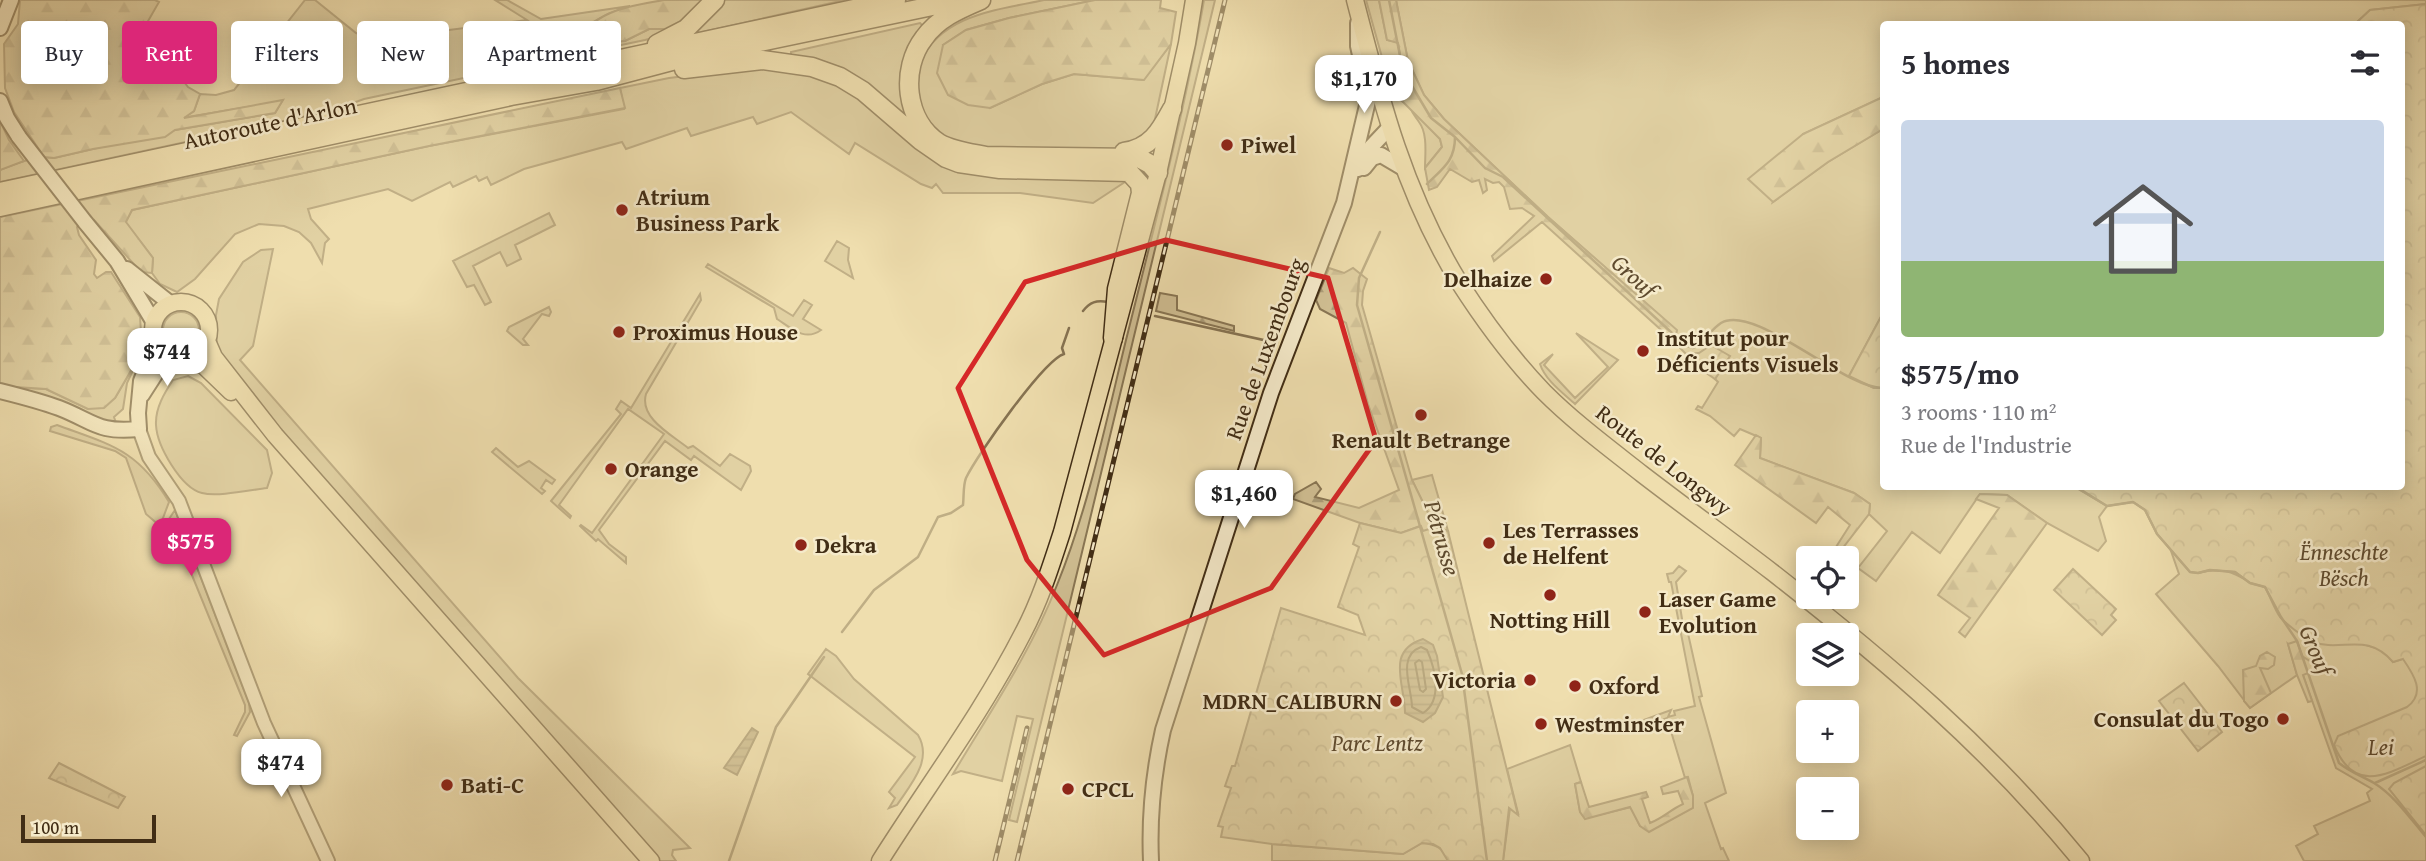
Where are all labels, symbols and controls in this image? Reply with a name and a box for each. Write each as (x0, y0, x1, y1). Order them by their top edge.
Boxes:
chip: Buy (21, 21, 108, 84)
chip: Rent (122, 21, 217, 84)
chip: Filters (231, 21, 343, 84)
chip: New (357, 21, 449, 84)
chip: Apartment (463, 21, 621, 84)
text: 5 homes (1901, 41, 2010, 85)
icon: filters (2346, 44, 2384, 82)
pin: $1,170 (1307, 55, 1421, 115)
text: $1,170 (1331, 61, 1397, 94)
street label: Autoroute d'Arlon (180, 88, 360, 157)
place label: Piwel (1241, 128, 1296, 161)
marker: Piwel (1219, 137, 1235, 153)
icon: home (2080, 166, 2206, 292)
place label: Atrium Business Park (636, 180, 780, 239)
marker: Atrium Business Park (614, 202, 630, 218)
water label: Grouf (1604, 246, 1669, 309)
street label: Rue de Luxembourg (1216, 253, 1313, 444)
place label: Delhaize (1444, 262, 1532, 295)
marker: Delhaize (1538, 271, 1554, 287)
place label: Proximus House (633, 315, 798, 348)
place label: Institut pour Déficients Visuels (1657, 321, 1839, 380)
marker: Proximus House (611, 324, 627, 340)
pin: $744 (126, 328, 208, 388)
text: $744 (143, 334, 191, 367)
marker: Institut pour Déficients Visuels (1635, 343, 1651, 359)
text: $575/mo (1901, 351, 2019, 395)
text: 3 rooms · 110 m² (1901, 395, 2056, 428)
street label: Route de Longwy (1589, 396, 1740, 524)
marker: Renault Betrange (1413, 407, 1429, 423)
place label: Renault Betrange (1332, 423, 1510, 456)
text: Rue de l'Industrie (1901, 428, 2072, 461)
place label: Orange (625, 452, 699, 485)
marker: Orange (603, 461, 619, 477)
pin: $1,460 (1187, 470, 1301, 530)
text: $1,460 (1211, 476, 1277, 509)
water label: Pétrusse (1415, 495, 1470, 580)
place label: Les Terrasses de Helfent (1503, 513, 1639, 572)
pin: $575 (150, 518, 232, 578)
text: $575 (167, 524, 215, 557)
place label: Dekra (815, 528, 877, 561)
marker: Les Terrasses de Helfent (1481, 535, 1497, 551)
park label: Ënneschte Bësch (2299, 535, 2388, 594)
marker: Dekra (793, 537, 809, 553)
map controls (1796, 546, 1859, 840)
button: locate (1796, 546, 1859, 609)
place label: Laser Game Evolution (1659, 582, 1776, 641)
marker: Notting Hill (1542, 587, 1558, 603)
place label: Notting Hill (1490, 603, 1610, 636)
marker: Laser Game Evolution (1637, 604, 1653, 620)
water label: Grouf (2290, 619, 2345, 685)
button: layers (1796, 623, 1859, 686)
place label: Victoria (1432, 663, 1516, 696)
place label: Oxford (1589, 669, 1660, 702)
marker: Victoria (1522, 672, 1538, 688)
marker: Oxford (1567, 678, 1583, 694)
place label: MDRN_CALIBURN (1202, 684, 1382, 717)
marker: MDRN_CALIBURN (1388, 693, 1404, 709)
button: + (1796, 700, 1859, 763)
place label: Consulat du Togo (2094, 702, 2269, 735)
place label: Westminster (1555, 707, 1685, 740)
marker: Consulat du Togo (2275, 711, 2291, 727)
marker: Westminster (1533, 716, 1549, 732)
park label: Parc Lentz (1330, 726, 1423, 759)
park label: Lei (2367, 730, 2394, 763)
pin: $474 (240, 740, 322, 799)
text: $474 (257, 745, 305, 778)
place label: Bati-C (461, 768, 524, 801)
place label: CPCL (1082, 772, 1133, 805)
marker: Bati-C (439, 777, 455, 793)
button: − (1796, 777, 1859, 840)
marker: CPCL (1060, 781, 1076, 797)
scale bar (21, 812, 156, 844)
text: 100 m (32, 813, 79, 841)

